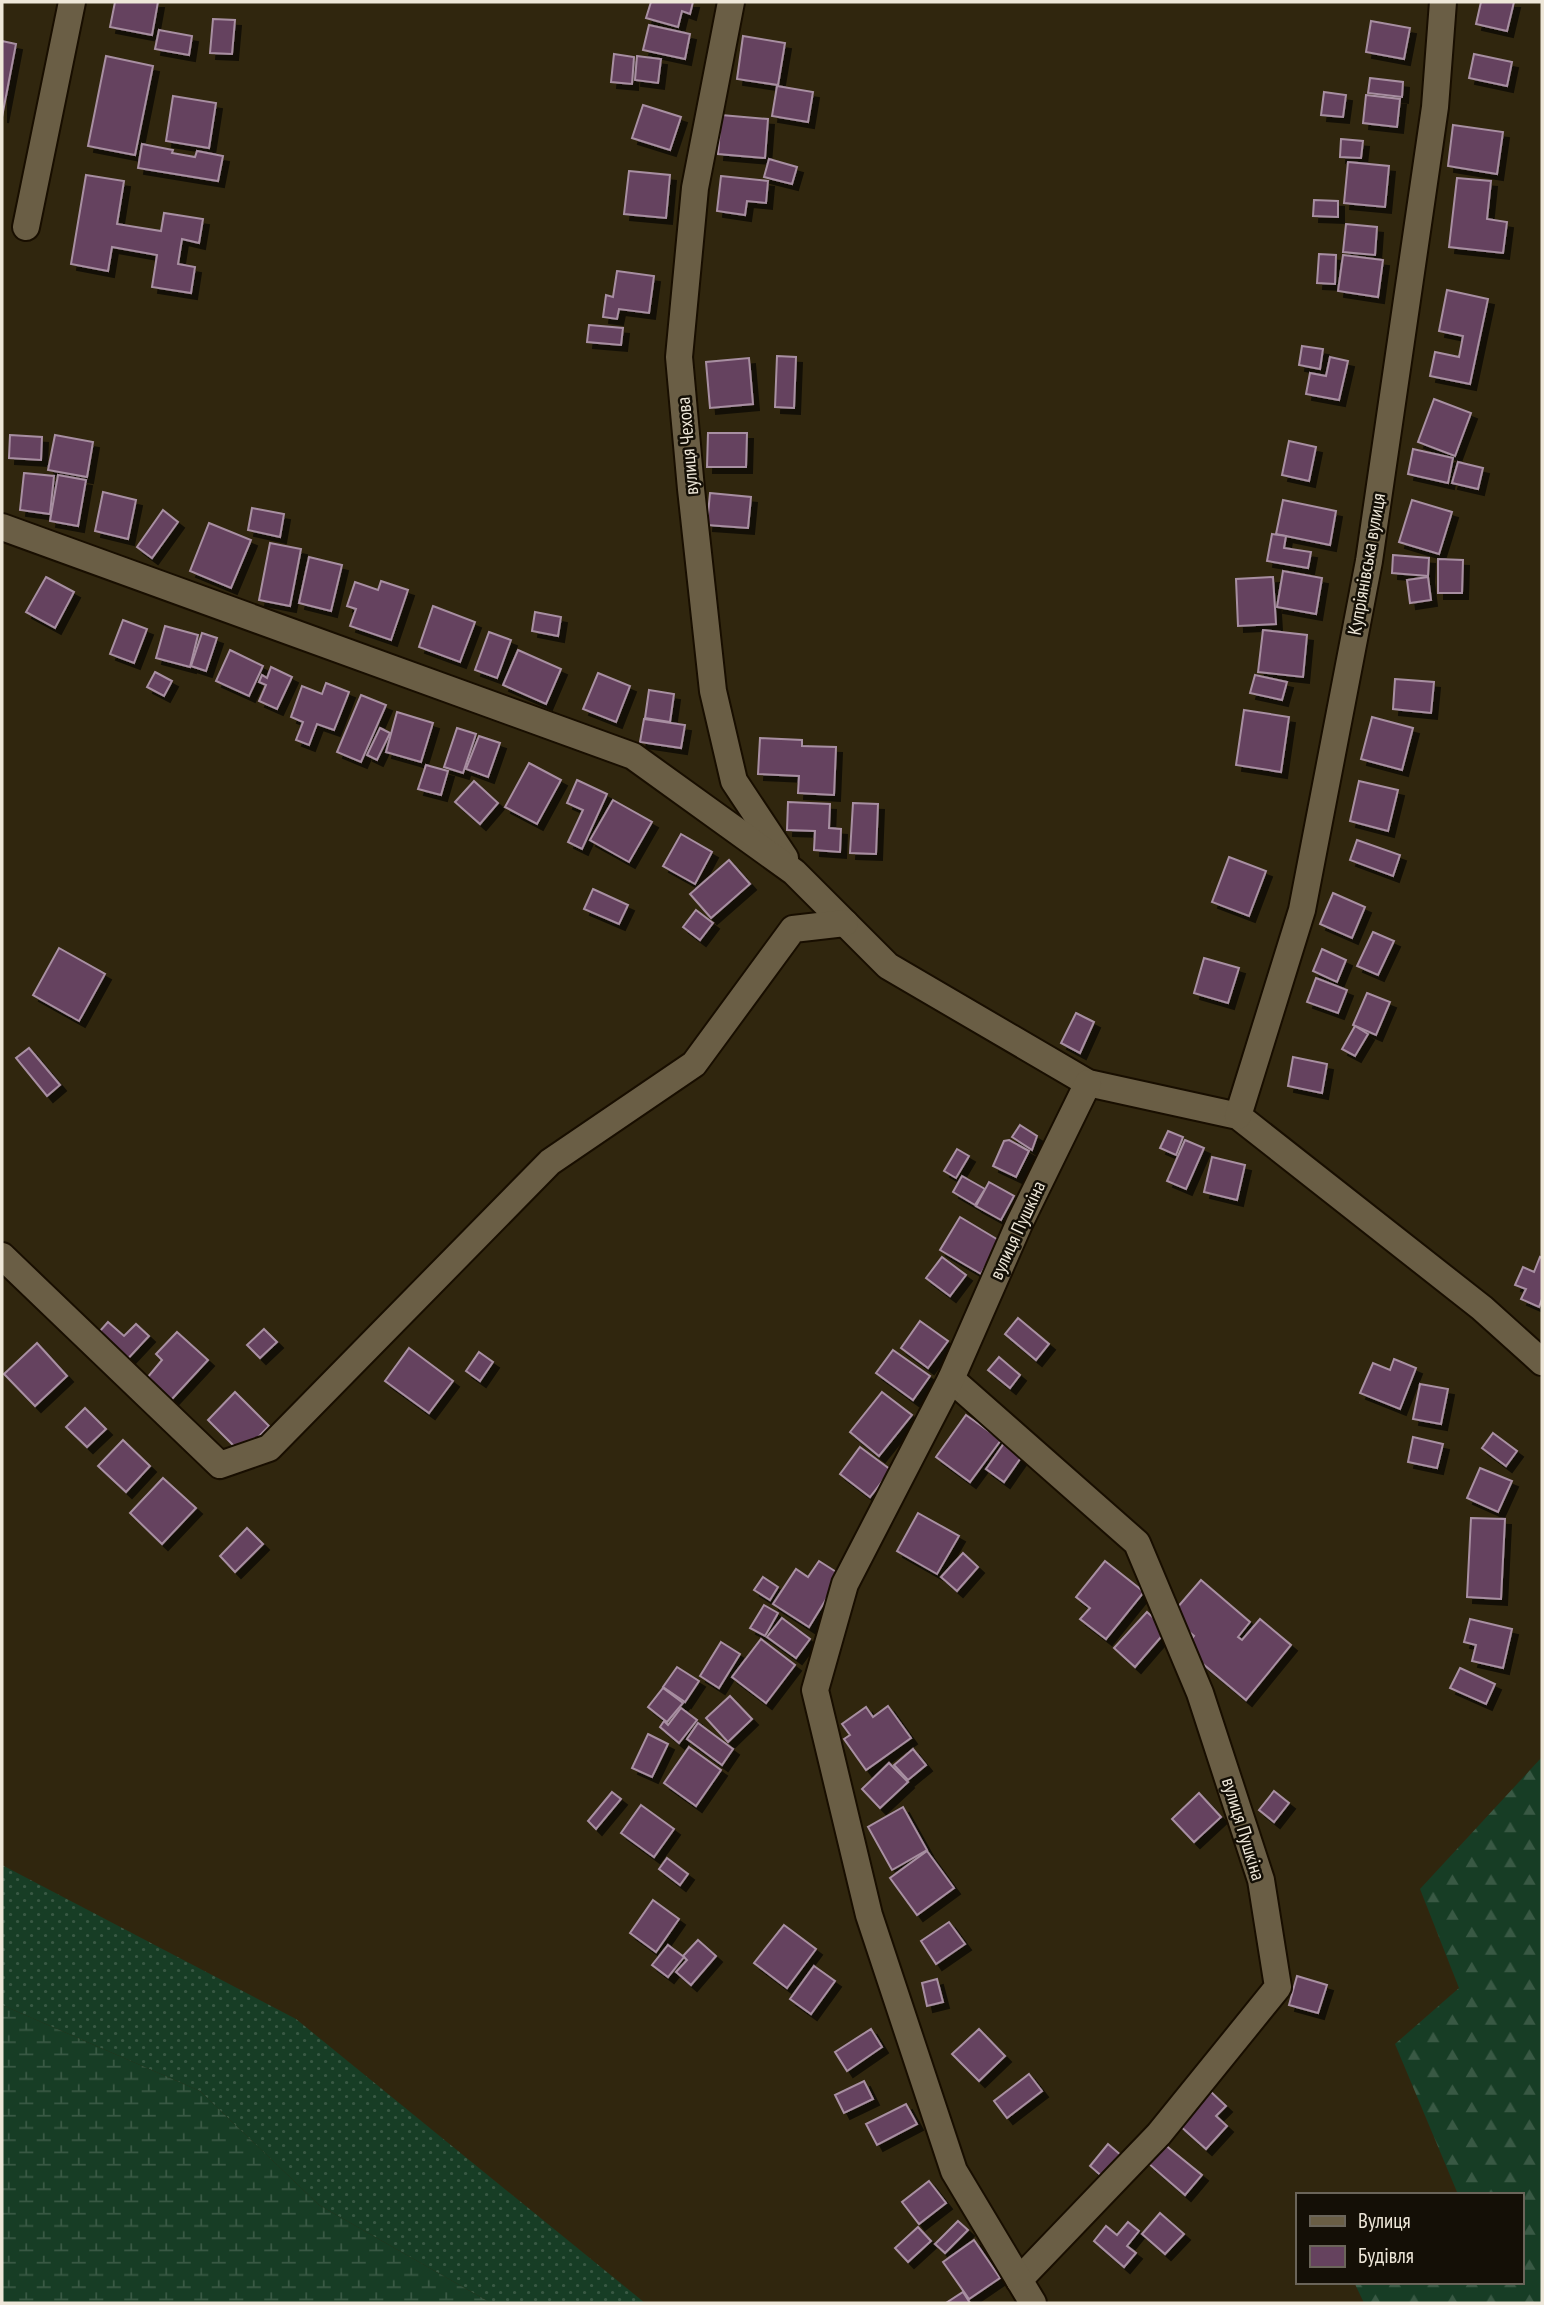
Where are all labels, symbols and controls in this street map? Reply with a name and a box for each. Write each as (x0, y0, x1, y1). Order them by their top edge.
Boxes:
street label: вулиця Чехова (671, 396, 703, 496)
street label: Купріянівська вулиця (1342, 491, 1390, 637)
street label: вулиця Пушкіна (984, 1177, 1050, 1283)
street label: вулиця Пушкіна (1217, 1775, 1271, 1883)
legend (1296, 2193, 1523, 2284)
text: Вулиця (1358, 2207, 1411, 2234)
text: Будівля (1358, 2242, 1414, 2269)

